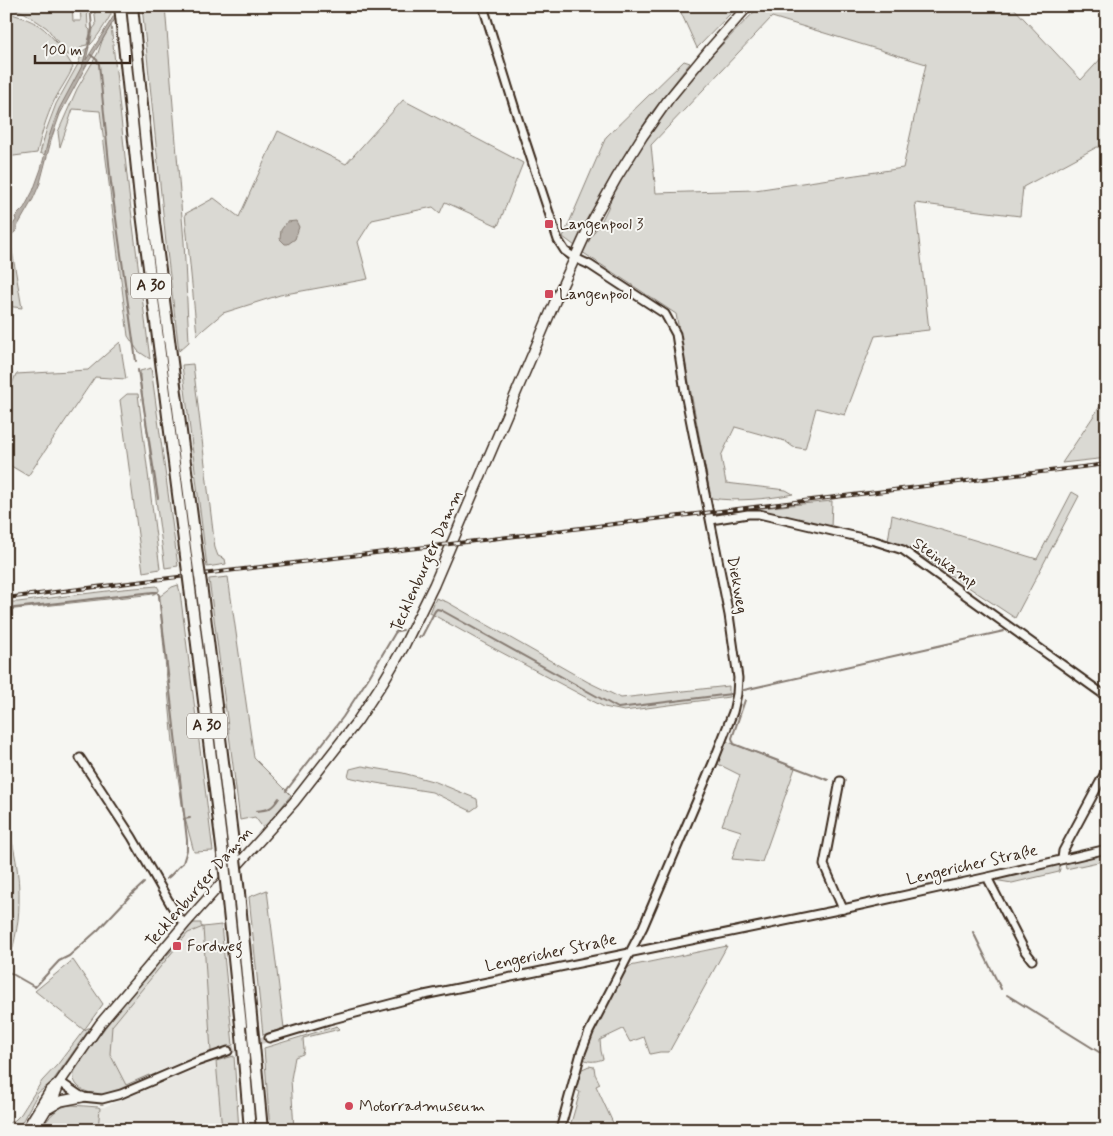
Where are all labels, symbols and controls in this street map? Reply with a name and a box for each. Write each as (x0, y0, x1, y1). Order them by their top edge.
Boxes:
scale bar (35, 32, 130, 64)
text: 100 m (42, 41, 82, 61)
place label: Langenpool 3 (559, 214, 644, 236)
marker: Langenpool 3 (543, 218, 555, 230)
road number: A 30 (131, 274, 171, 298)
place label: Langenpool (559, 284, 632, 306)
marker: Langenpool (543, 288, 555, 300)
street label: Tecklenburger Damm (386, 487, 469, 636)
street label: Steinkamp (908, 533, 982, 593)
street label: Diekweg (722, 555, 752, 615)
road number: A 30 (187, 714, 227, 738)
street label: Tecklenburger Damm (141, 822, 258, 952)
street label: Lengericher Straße (905, 840, 1040, 891)
street label: Lengericher Straße (483, 929, 619, 978)
place label: Fordweg (187, 936, 243, 958)
marker: Fordweg (171, 940, 183, 952)
place label: Motorradmuseum (359, 1096, 485, 1117)
marker: Motorradmuseum (343, 1100, 355, 1112)

